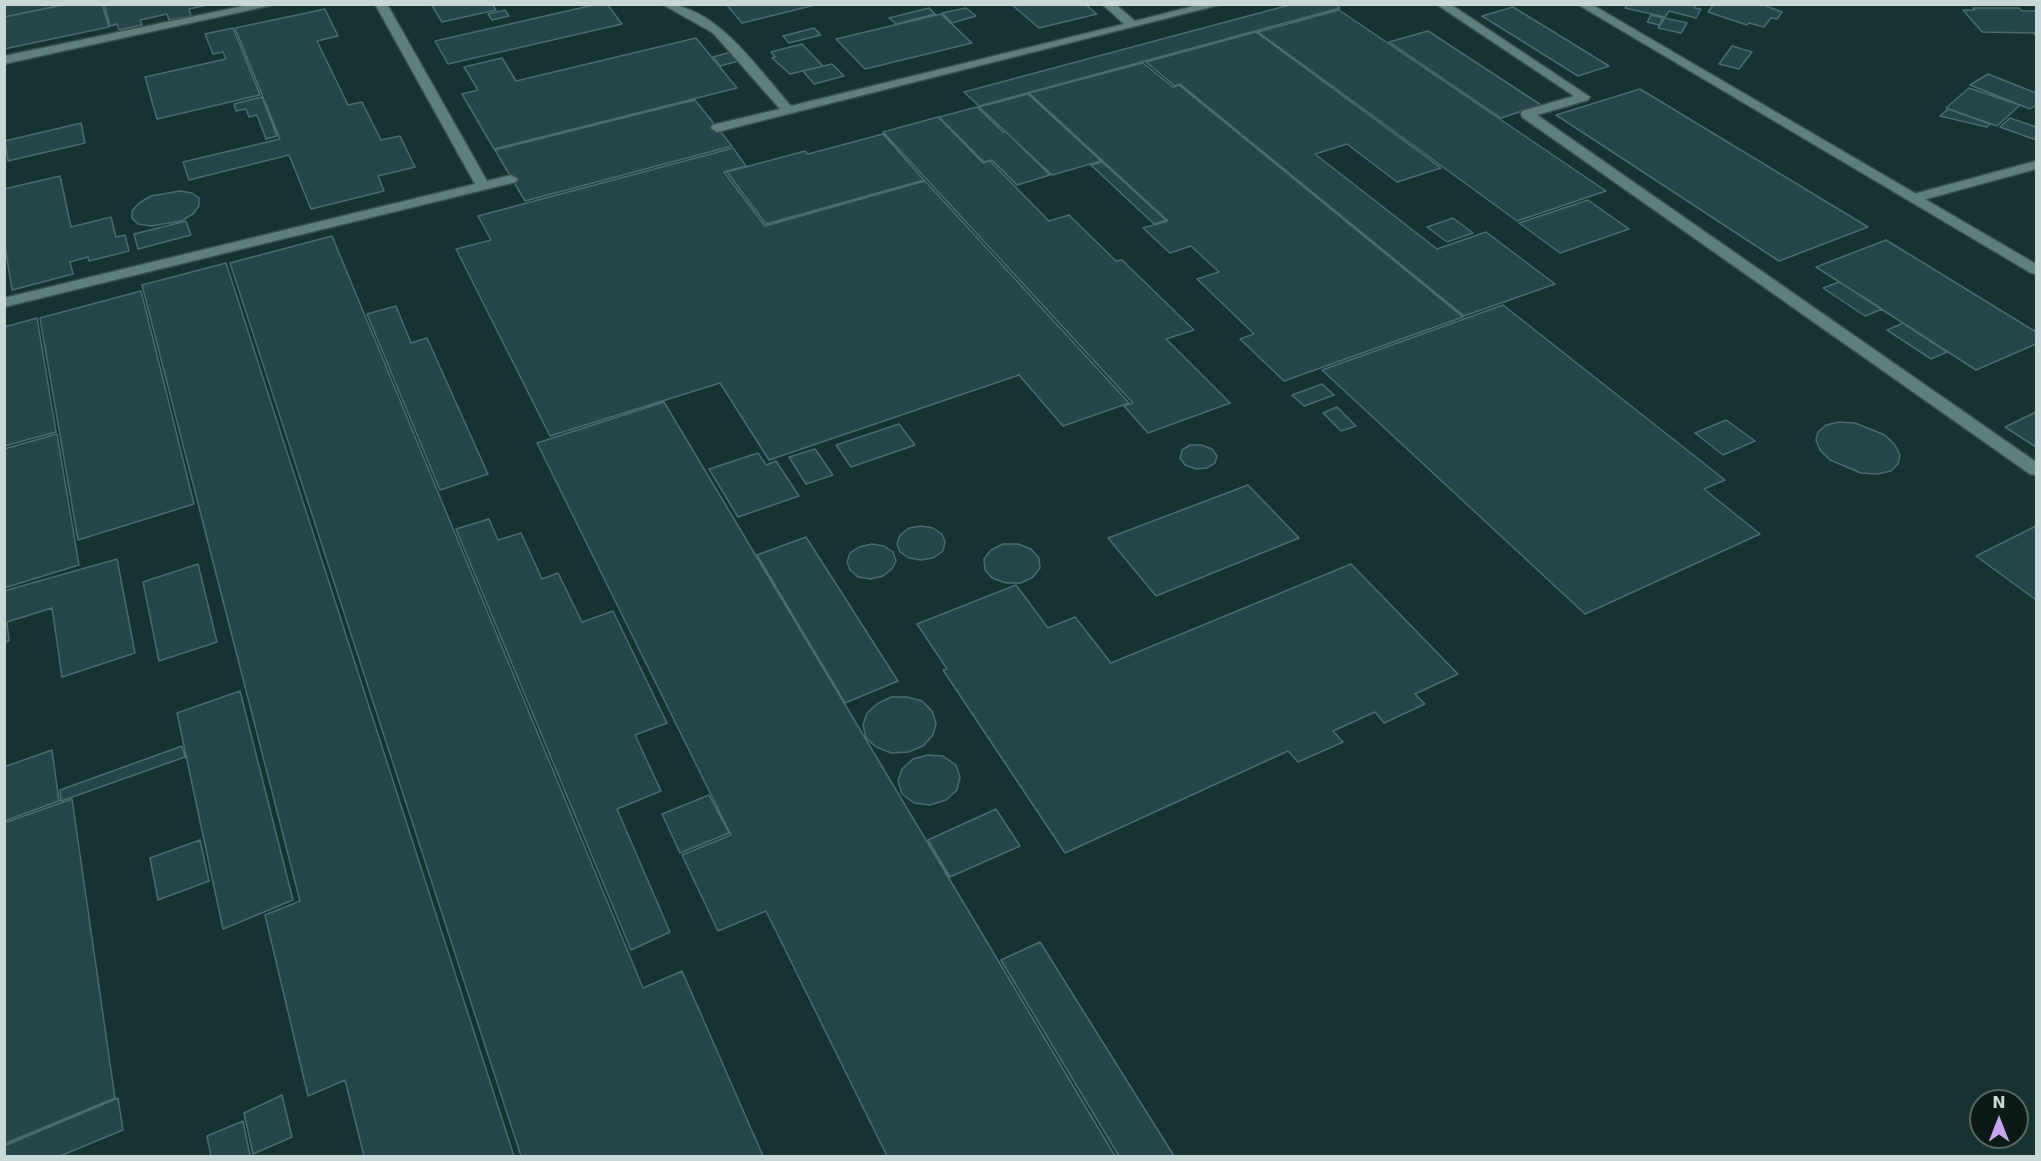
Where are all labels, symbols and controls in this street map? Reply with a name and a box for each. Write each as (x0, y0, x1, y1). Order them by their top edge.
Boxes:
north arrow (1969, 1089, 2029, 1149)
text: N (1992, 1093, 2006, 1112)

